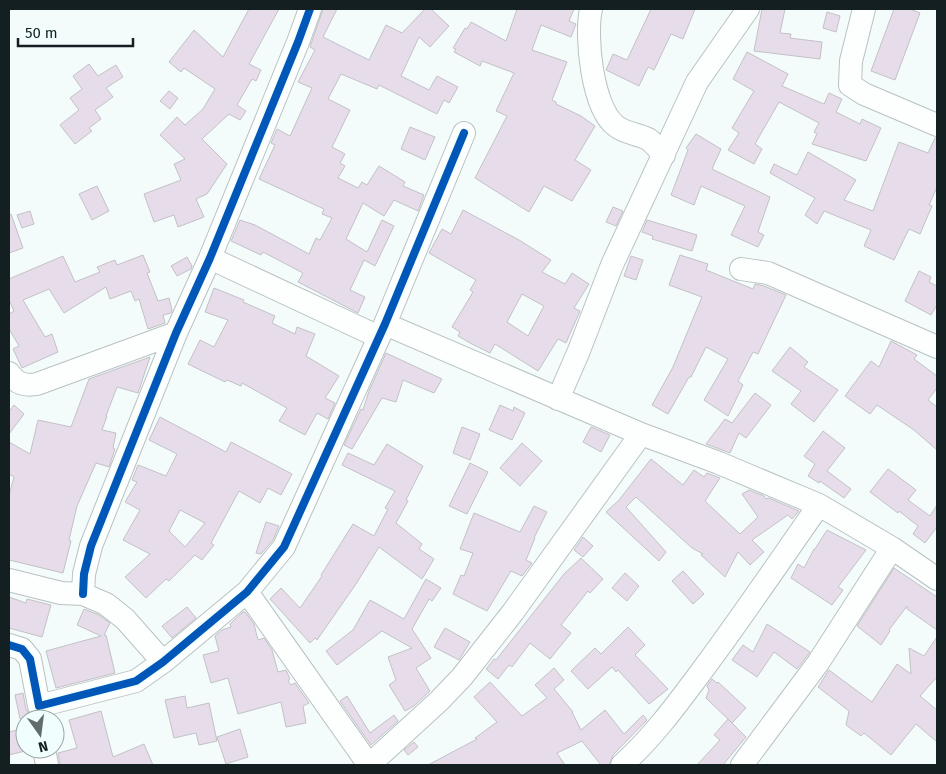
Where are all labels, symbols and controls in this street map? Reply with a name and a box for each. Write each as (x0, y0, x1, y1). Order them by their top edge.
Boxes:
scale bar (18, 15, 132, 47)
text: 50 m (25, 24, 58, 42)
north arrow (15, 709, 65, 759)
text: N (36, 737, 50, 756)

